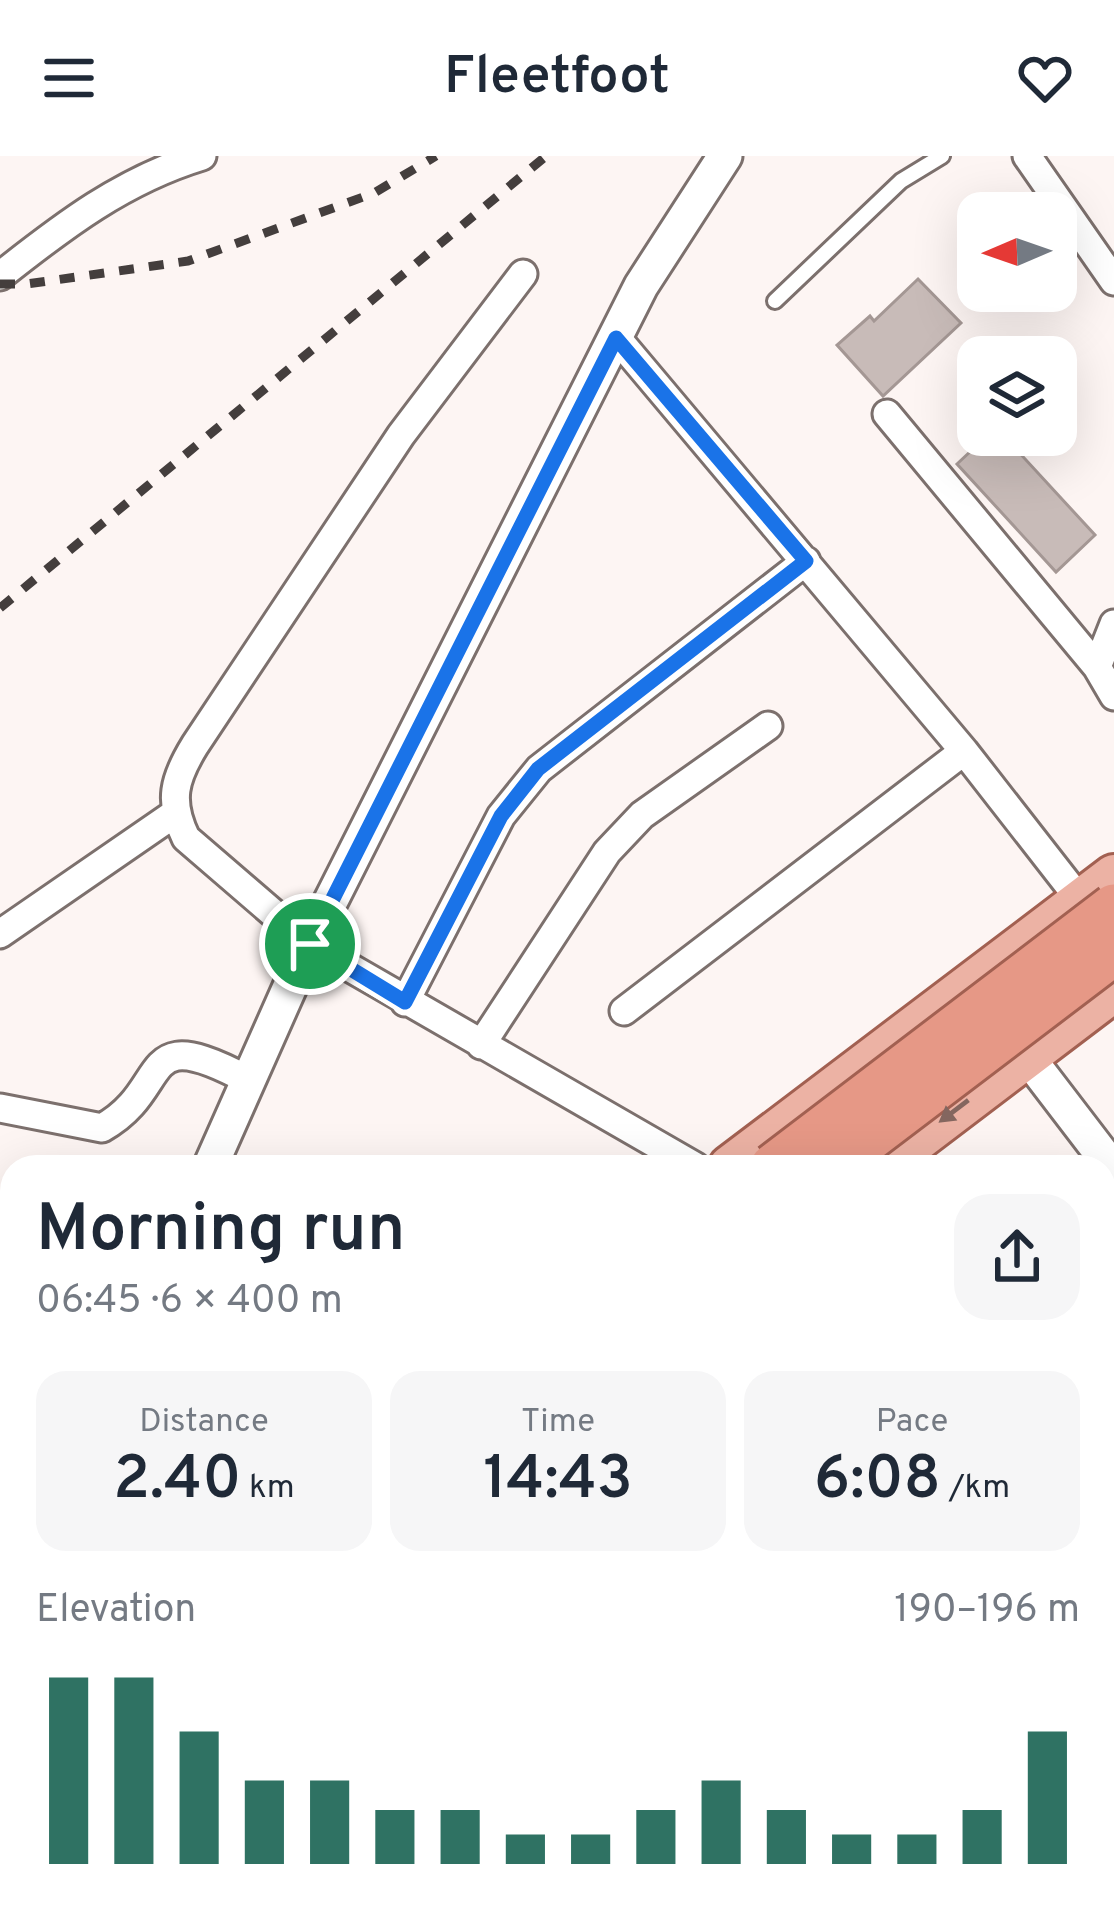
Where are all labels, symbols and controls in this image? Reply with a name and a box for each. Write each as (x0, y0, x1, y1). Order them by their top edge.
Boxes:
text: Fleetfoot (444, 44, 670, 113)
icon: menu (36, 45, 102, 111)
icon: heart (1012, 45, 1078, 111)
north arrow (957, 192, 1077, 312)
map controls (957, 192, 1077, 456)
button: layers (957, 336, 1077, 456)
pin (259, 893, 361, 995)
icon: arrive (277, 911, 343, 977)
one-way arrow (938, 1099, 970, 1123)
text: Morning run (36, 1191, 405, 1274)
button: share (954, 1194, 1080, 1320)
text: 06:45 · 6 × 400 m (36, 1278, 343, 1327)
text: Distance (139, 1402, 269, 1444)
text: Time (521, 1402, 595, 1444)
text: Pace (876, 1402, 948, 1444)
text: 2.40 (113, 1444, 241, 1520)
text: 14:43 (483, 1444, 633, 1520)
text: 6:08 (814, 1444, 941, 1520)
text: km (241, 1468, 295, 1510)
text: /km (941, 1468, 1010, 1510)
text: Elevation (36, 1587, 196, 1636)
text: 190–196 m (894, 1587, 1080, 1636)

